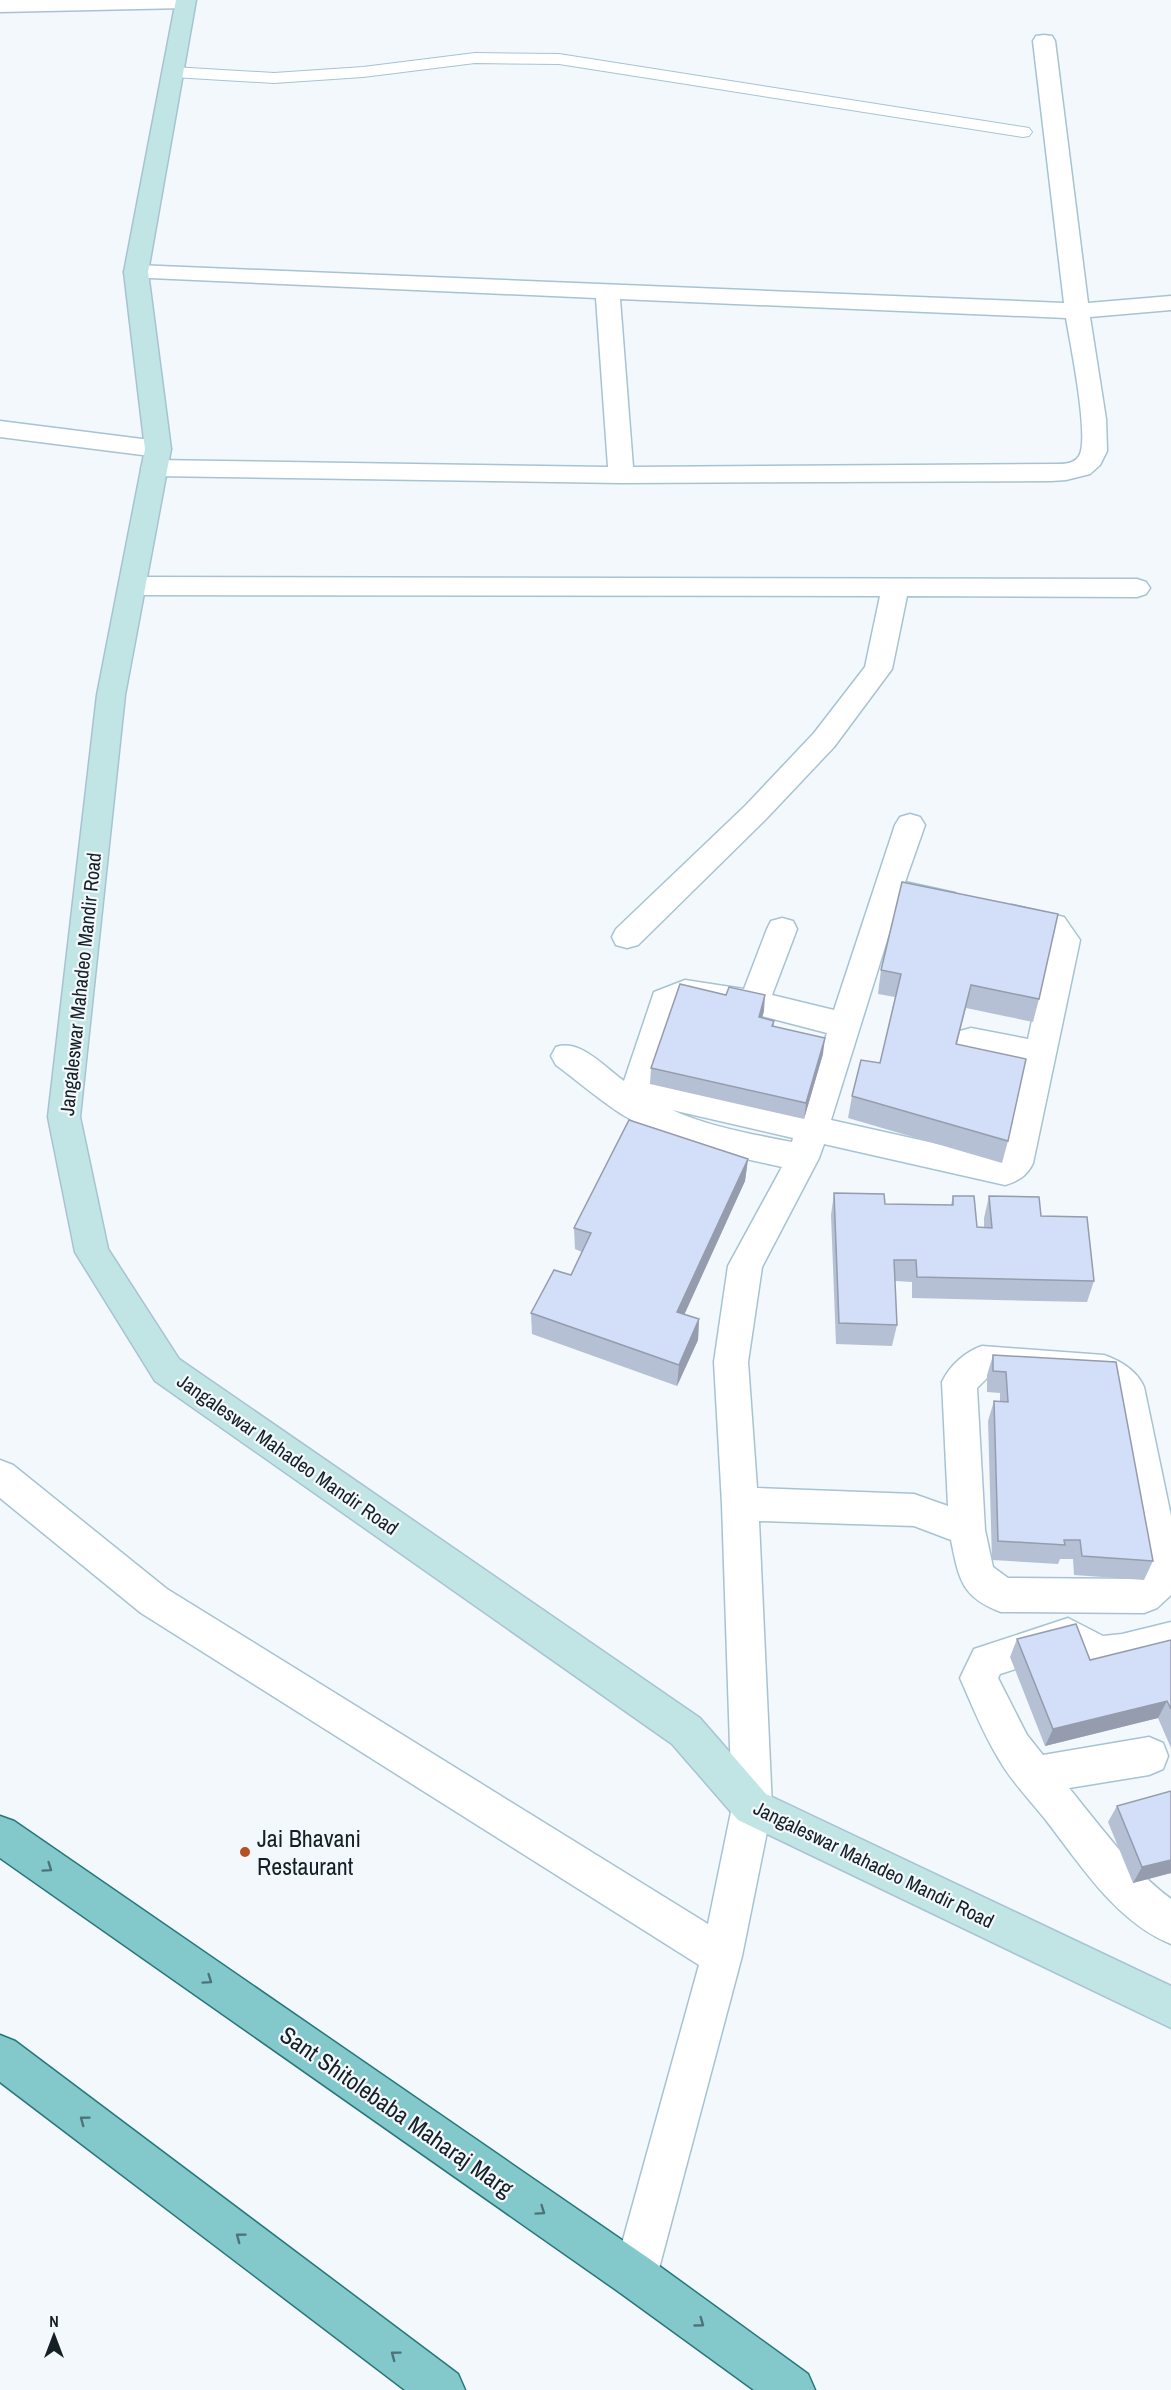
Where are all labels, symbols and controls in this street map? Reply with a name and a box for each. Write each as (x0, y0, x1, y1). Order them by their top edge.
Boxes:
street label: Jangaleswar Mahadeo Mandir Road (53, 851, 107, 1117)
street label: Jangaleswar Mahadeo Mandir Road (172, 1367, 404, 1541)
street label: Jangaleswar Mahadeo Mandir Road (749, 1794, 999, 1934)
place label: Jai Bhavani Restaurant (257, 1822, 361, 1882)
marker: Jai Bhavani Restaurant (238, 1845, 252, 1859)
one-way arrow (41, 1861, 52, 1872)
one-way arrow (202, 1973, 213, 1984)
street label: Sant Shitolebaba Maharaj Marg (274, 2018, 520, 2204)
one-way arrow (80, 2116, 91, 2127)
one-way arrow (534, 2204, 545, 2215)
one-way arrow (236, 2233, 247, 2244)
north arrow (24, 2306, 84, 2366)
text: N (49, 2310, 59, 2332)
one-way arrow (693, 2316, 704, 2327)
one-way arrow (391, 2351, 402, 2362)

